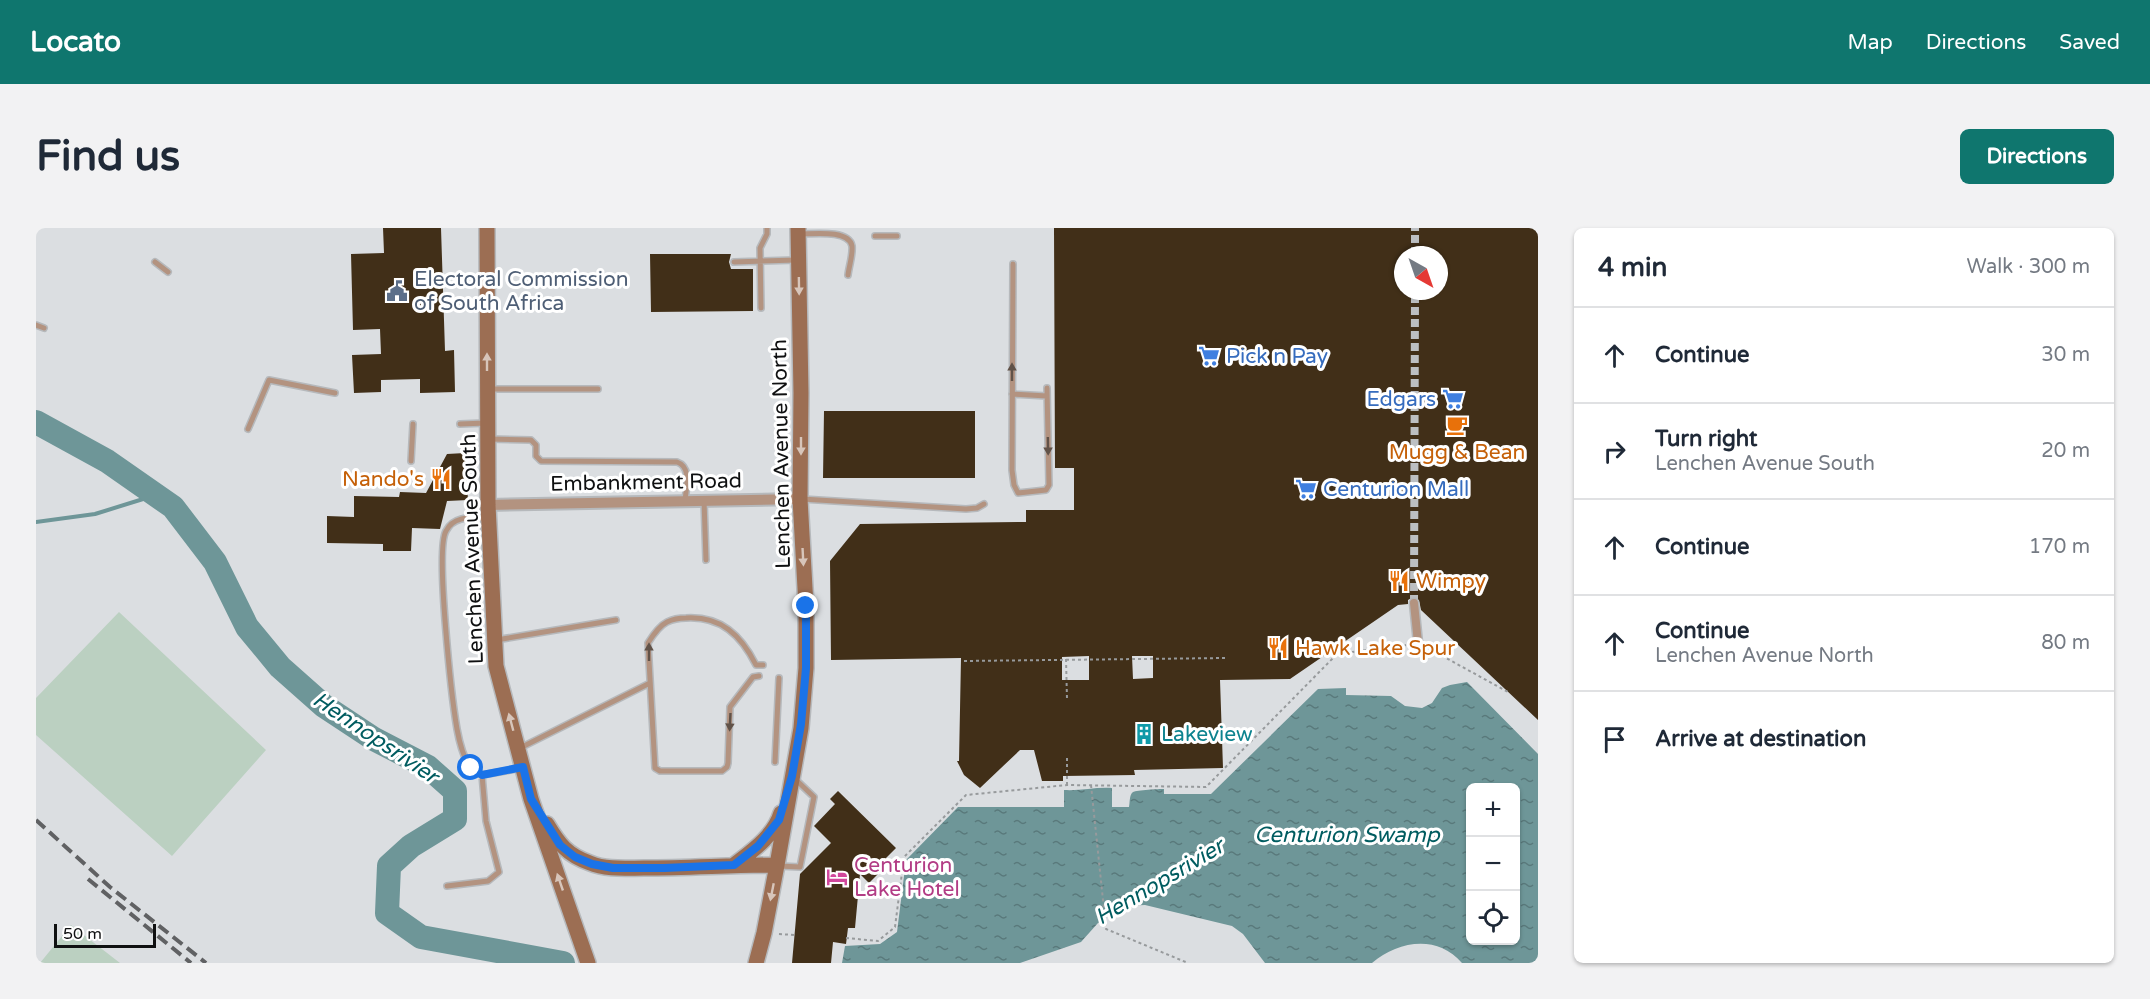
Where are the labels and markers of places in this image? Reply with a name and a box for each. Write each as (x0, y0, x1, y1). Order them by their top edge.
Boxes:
place label: Electoral Commission of South Africa (414, 267, 629, 316)
public building icon: Electoral Commission of South Africa (385, 279, 409, 303)
supermarket icon: Pick n Pay (1197, 344, 1221, 368)
place label: Pick n Pay (1226, 344, 1328, 369)
place label: Edgars (1366, 387, 1436, 412)
supermarket icon: Edgars (1441, 387, 1465, 411)
cafe icon: Mugg & Bean (1445, 413, 1469, 437)
place label: Mugg & Bean (1389, 440, 1525, 465)
place label: Nando's (342, 467, 424, 492)
restaurant icon: Nando's (429, 467, 453, 491)
supermarket icon: Centurion Mall (1294, 477, 1318, 501)
place label: Centurion Mall (1323, 477, 1469, 502)
restaurant icon: Wimpy (1387, 569, 1411, 593)
place label: Wimpy (1416, 569, 1486, 594)
restaurant icon: Hawk Lake Spur (1266, 636, 1290, 660)
place label: Hawk Lake Spur (1295, 636, 1455, 661)
building icon: Lakeview (1132, 722, 1156, 746)
place label: Lakeview (1161, 722, 1253, 747)
place label: Centurion Lake Hotel (854, 853, 960, 902)
hotel icon: Centurion Lake Hotel (825, 865, 849, 889)

